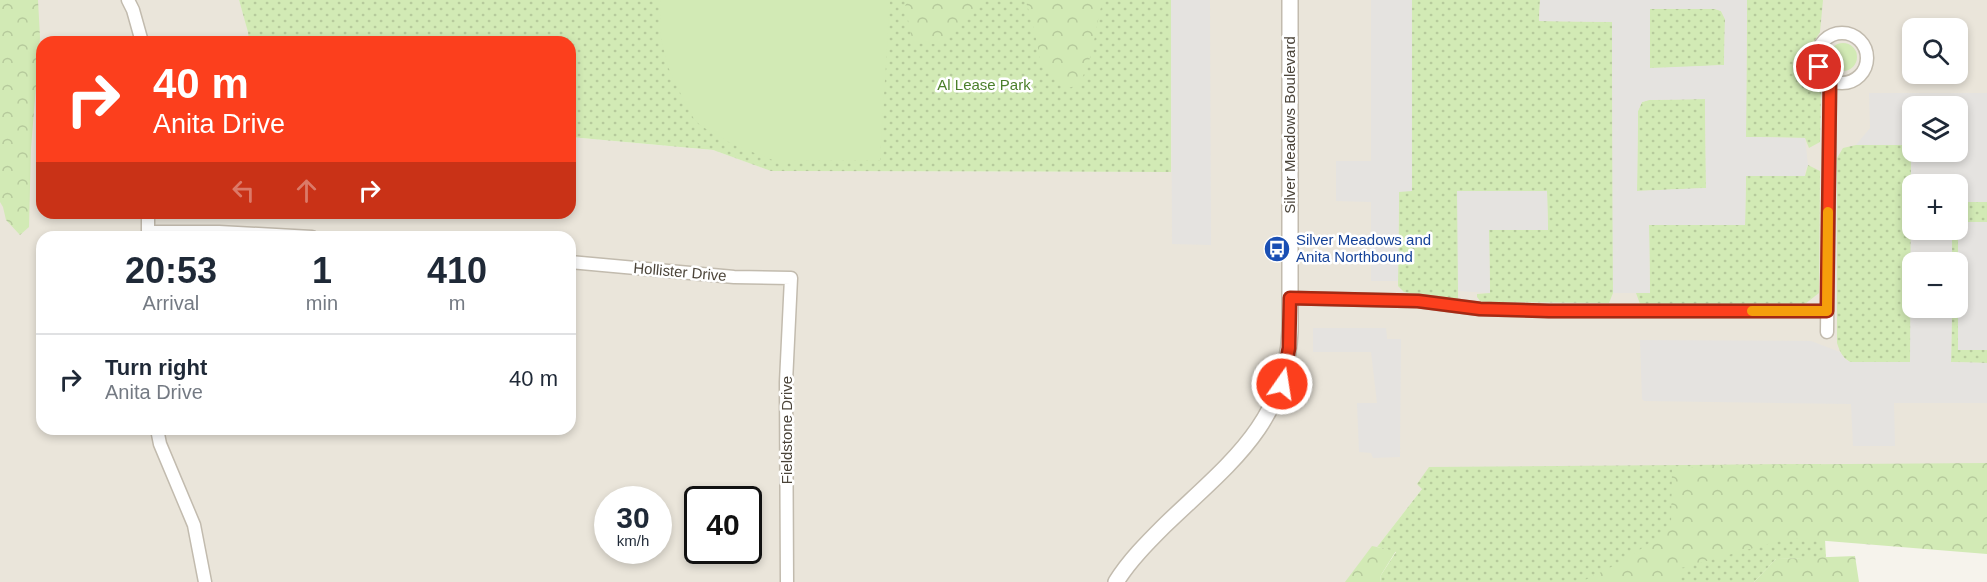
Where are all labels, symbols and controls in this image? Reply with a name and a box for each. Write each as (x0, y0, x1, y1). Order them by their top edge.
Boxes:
map controls (1902, 18, 1968, 318)
button: search (1902, 18, 1968, 84)
street label: Silver Meadows Boulevard (1281, 36, 1298, 214)
pin (1793, 41, 1844, 92)
icon: arrive (1802, 50, 1835, 83)
icon: right (54, 60, 132, 138)
text: 40 m (153, 60, 249, 107)
park label: Al Lease Park (937, 76, 1031, 93)
button: layers (1902, 96, 1968, 162)
text: Anita Drive (153, 109, 285, 139)
icon: left (227, 174, 260, 207)
icon: ahead (290, 174, 323, 207)
icon: right (353, 174, 386, 207)
button: + (1902, 174, 1968, 240)
place label: Silver Meadows and Anita Northbound (1296, 231, 1431, 265)
bus stop icon: Silver Meadows and Anita Northbound (1262, 234, 1292, 264)
text: 20:53 (125, 250, 217, 291)
text: 1 (312, 250, 332, 291)
text: 410 (427, 250, 487, 291)
button: − (1902, 252, 1968, 318)
street label: Hollister Drive (633, 259, 727, 284)
text: Arrival (143, 292, 199, 314)
text: min (306, 292, 338, 314)
text: m (449, 292, 465, 314)
position arrow (1250, 352, 1314, 416)
text: Turn right (105, 355, 207, 380)
icon: right (54, 363, 87, 396)
text: 40 m (509, 366, 558, 391)
street label: Fieldstone Drive (778, 376, 795, 484)
text: Anita Drive (105, 381, 203, 403)
speed limit sign: 40 (684, 486, 762, 564)
text: 30 (616, 501, 650, 534)
text: km/h (617, 532, 649, 549)

